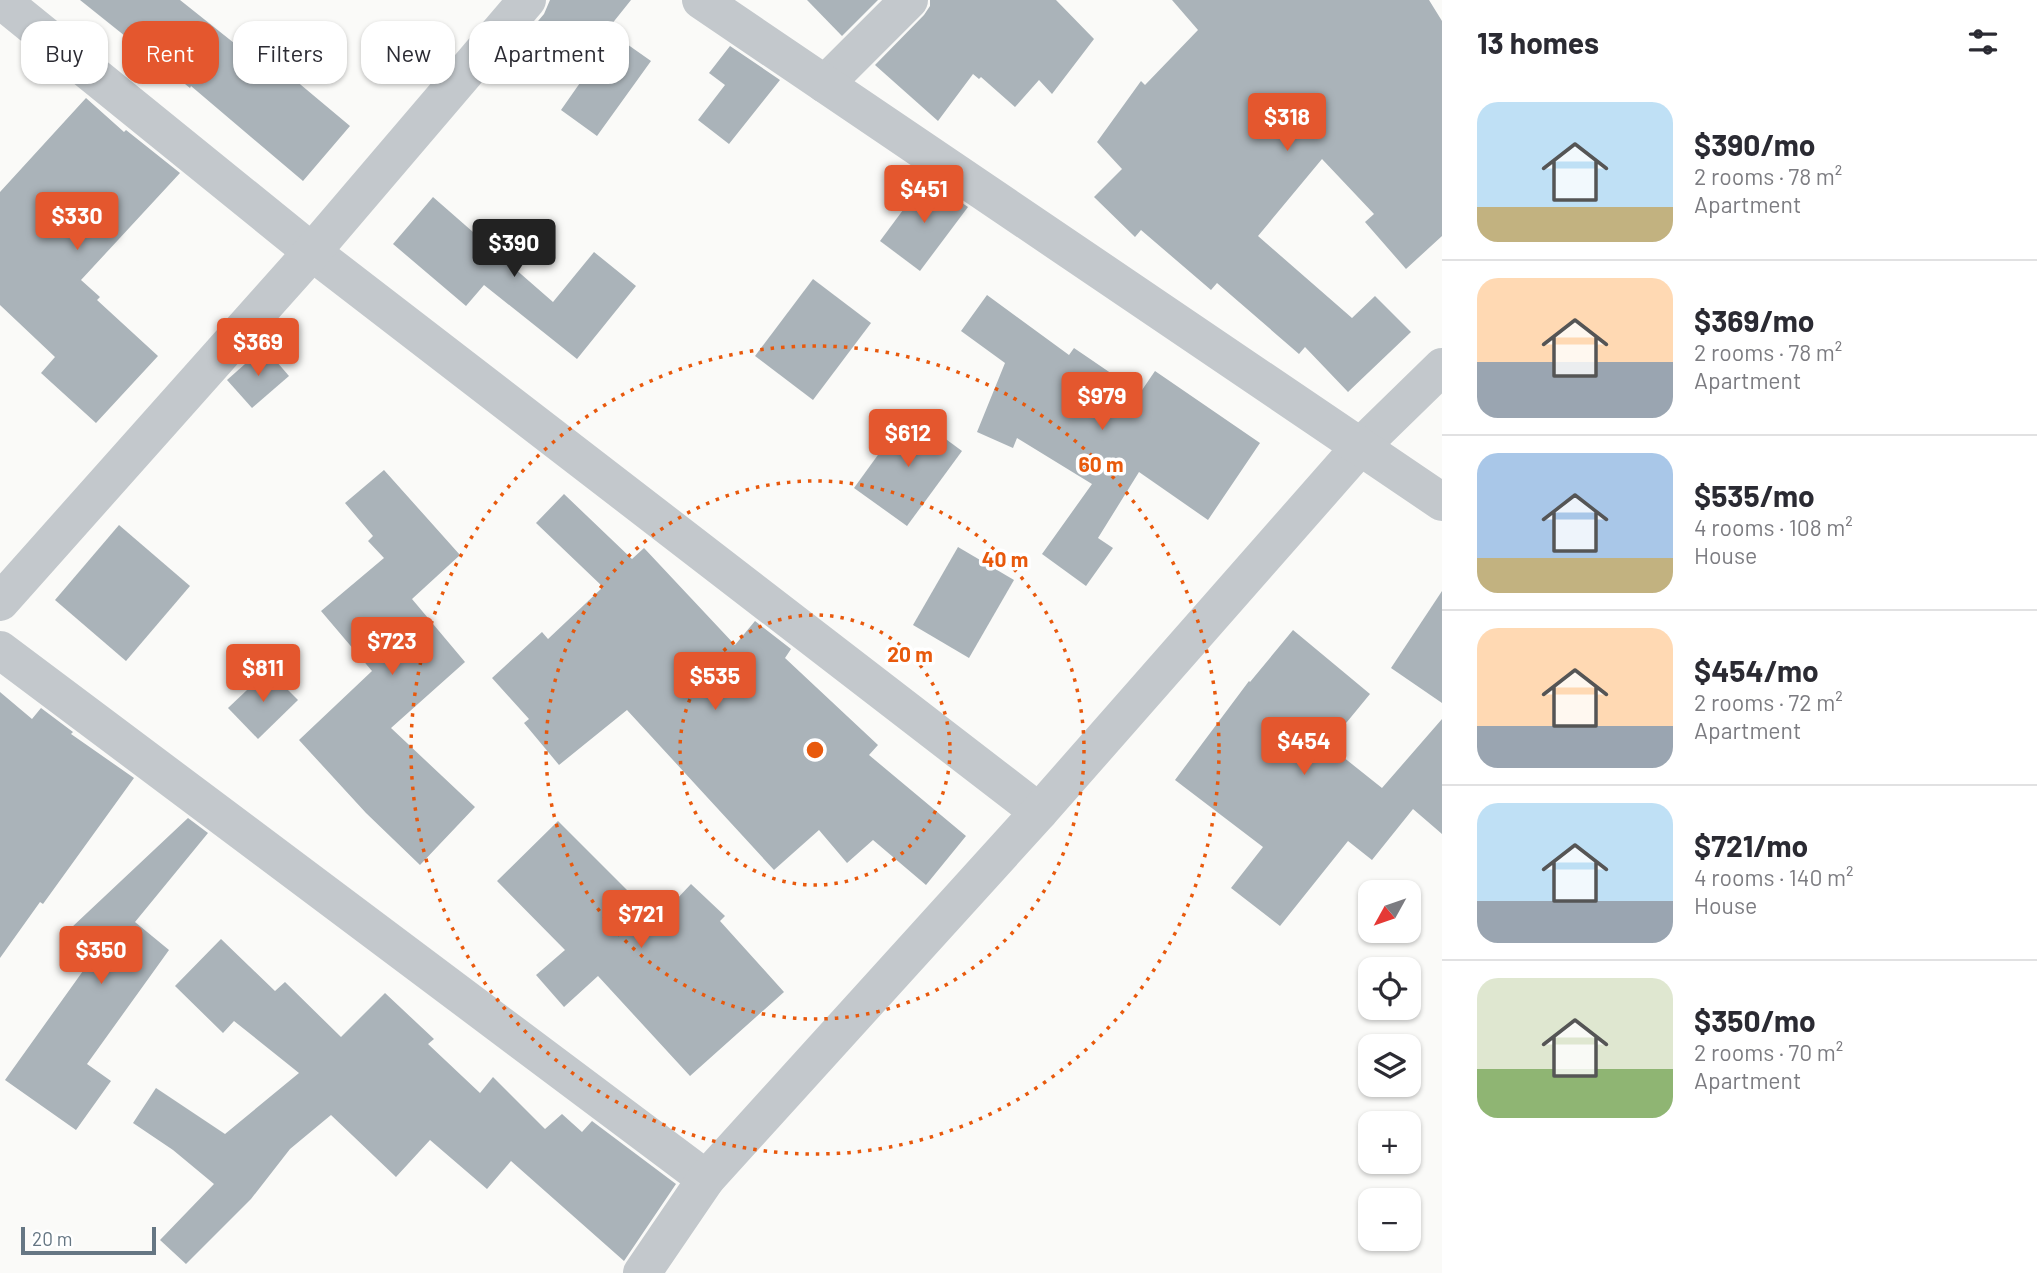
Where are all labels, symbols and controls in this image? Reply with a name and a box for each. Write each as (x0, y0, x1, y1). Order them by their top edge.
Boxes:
chip: Buy (21, 21, 108, 84)
chip: Rent (122, 21, 219, 84)
chip: Filters (233, 21, 347, 84)
chip: New (361, 21, 455, 84)
chip: Apartment (469, 21, 629, 84)
icon: filters (1964, 23, 2002, 61)
text: 13 homes (1477, 24, 1599, 60)
pin: $318 (1246, 94, 1328, 153)
text: $318 (1264, 102, 1310, 130)
text: $390/mo (1694, 126, 1815, 162)
icon: home (1533, 130, 1617, 214)
text: 2 rooms · 78 m² (1694, 162, 1842, 190)
pin: $451 (883, 166, 965, 225)
text: $451 (900, 174, 948, 202)
text: Apartment (1694, 190, 1801, 218)
pin: $330 (36, 192, 118, 252)
text: $330 (51, 201, 103, 229)
pin: $390 (473, 219, 555, 279)
text: $390 (489, 228, 539, 256)
text: $369/mo (1694, 302, 1814, 338)
icon: home (1533, 306, 1617, 390)
pin: $369 (217, 318, 299, 378)
text: $369 (233, 327, 283, 355)
text: 2 rooms · 78 m² (1694, 338, 1842, 366)
text: Apartment (1694, 366, 1801, 394)
pin: $979 (1061, 372, 1143, 432)
text: $979 (1078, 381, 1127, 409)
pin: $612 (867, 410, 949, 469)
text: $612 (885, 418, 931, 446)
text: 60 m (1079, 451, 1123, 476)
text: $535/mo (1694, 477, 1815, 513)
icon: home (1533, 481, 1617, 565)
text: 4 rooms · 108 m² (1694, 513, 1853, 541)
text: House (1694, 541, 1757, 569)
text: 40 m (982, 546, 1028, 571)
pin: $723 (351, 618, 433, 677)
text: $723 (367, 626, 417, 654)
text: 20 m (887, 641, 933, 666)
pin: $811 (222, 644, 304, 704)
pin: $535 (674, 652, 756, 712)
text: $454/mo (1694, 652, 1819, 688)
text: $811 (242, 653, 284, 681)
icon: home (1533, 656, 1617, 740)
text: $535 (690, 661, 740, 689)
text: 2 rooms · 72 m² (1694, 688, 1843, 716)
text: Apartment (1694, 716, 1801, 744)
pin: $454 (1263, 718, 1345, 777)
text: $454 (1277, 726, 1331, 754)
centre of rings (803, 738, 827, 762)
text: $721/mo (1694, 827, 1808, 863)
icon: home (1533, 831, 1617, 915)
text: 4 rooms · 140 m² (1694, 863, 1854, 891)
north arrow (1358, 880, 1421, 943)
map controls (1358, 880, 1421, 1251)
pin: $721 (600, 890, 682, 950)
text: House (1694, 891, 1757, 919)
text: $721 (618, 899, 664, 927)
pin: $350 (60, 926, 142, 986)
text: $350 (75, 935, 127, 963)
button: locate (1358, 957, 1421, 1020)
text: $350/mo (1694, 1002, 1816, 1038)
icon: home (1533, 1006, 1617, 1090)
button: layers (1358, 1034, 1421, 1097)
text: 2 rooms · 70 m² (1694, 1038, 1843, 1066)
text: Apartment (1694, 1066, 1801, 1094)
button: + (1358, 1111, 1421, 1174)
button: − (1358, 1188, 1421, 1251)
scale bar (21, 1224, 156, 1256)
text: 20 m (32, 1227, 72, 1250)

